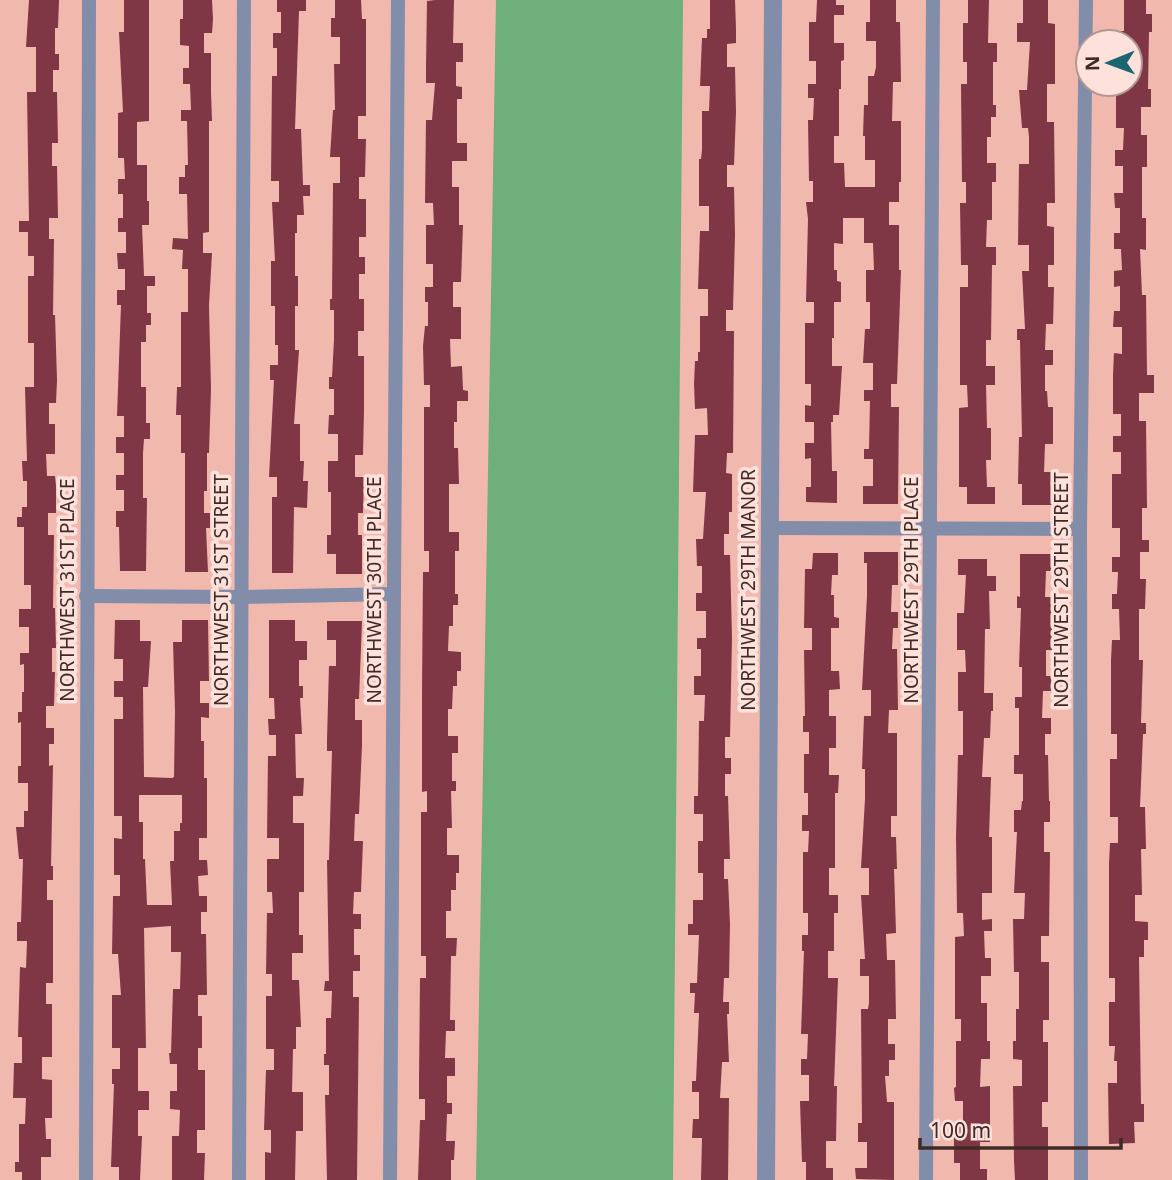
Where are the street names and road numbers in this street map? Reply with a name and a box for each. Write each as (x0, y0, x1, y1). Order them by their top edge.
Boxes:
street label: NORTHWEST 29TH MANOR (735, 469, 761, 711)
street label: NORTHWEST 29TH STREET (1048, 472, 1074, 708)
street label: NORTHWEST 31ST STREET (208, 474, 234, 706)
street label: NORTHWEST 30TH PLACE (361, 476, 387, 704)
street label: NORTHWEST 29TH PLACE (898, 476, 924, 704)
street label: NORTHWEST 31ST PLACE (54, 478, 80, 702)

